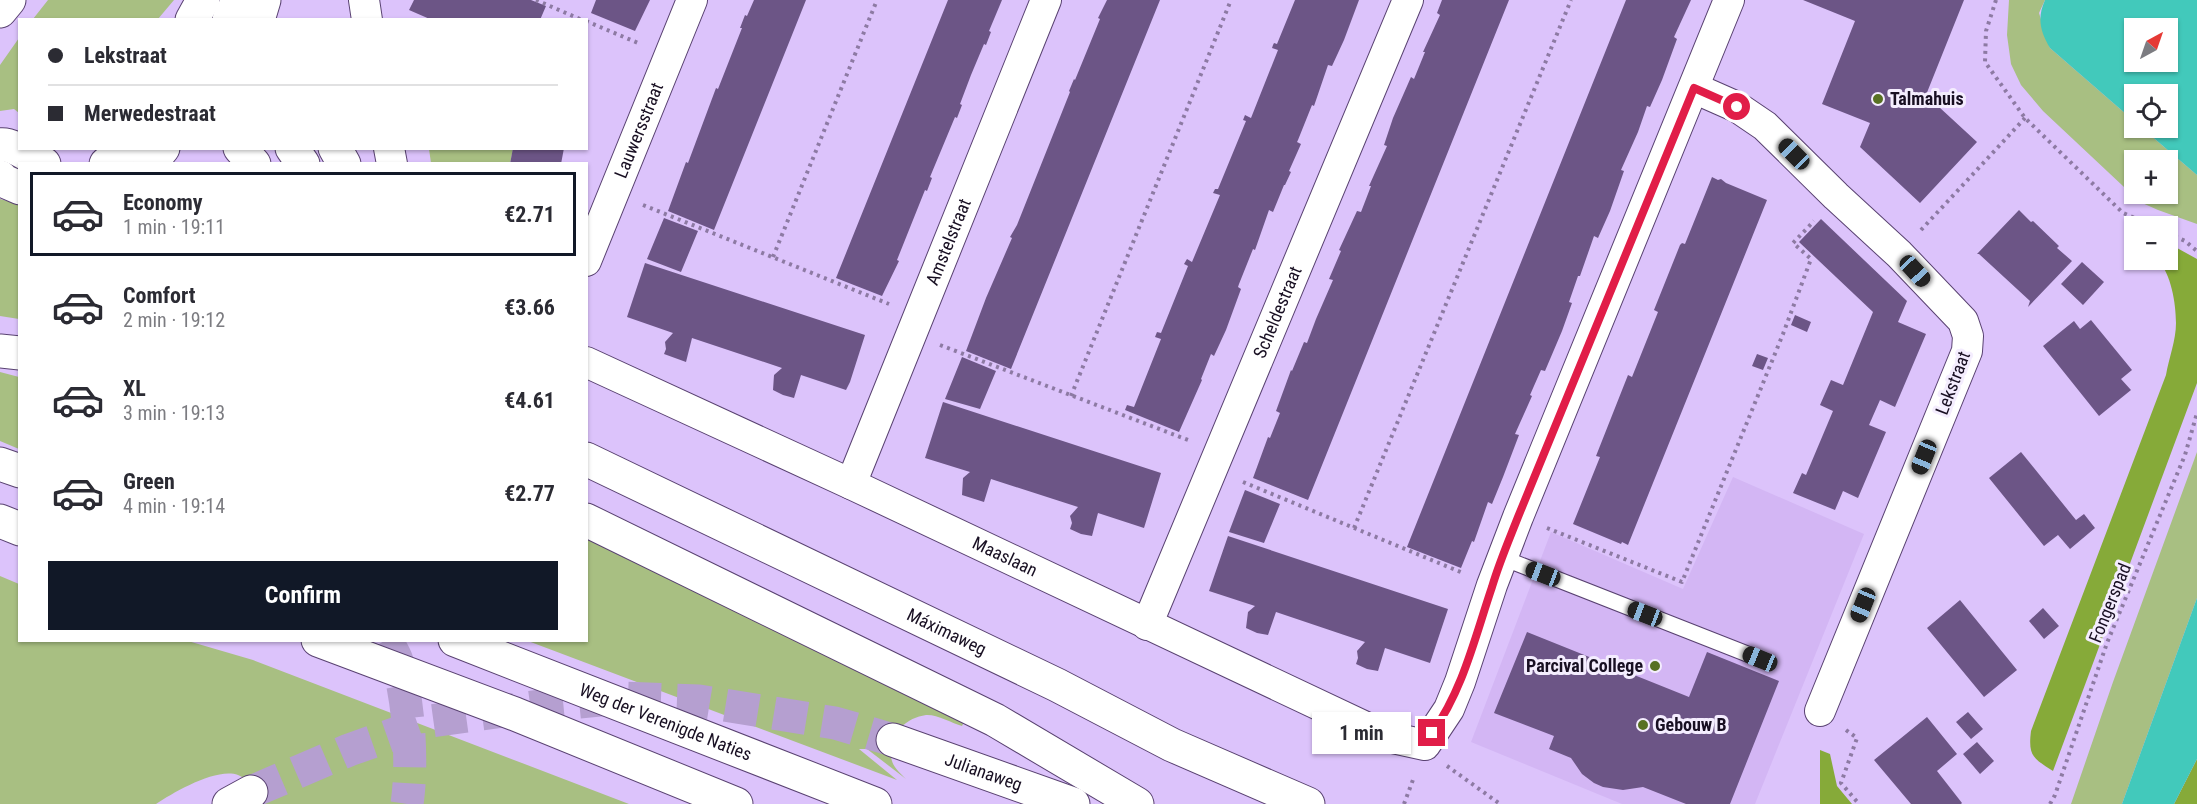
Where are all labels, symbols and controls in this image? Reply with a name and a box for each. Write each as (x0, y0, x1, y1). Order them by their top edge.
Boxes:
north arrow (2124, 18, 2178, 72)
map controls (2124, 18, 2178, 270)
text: Lekstraat (84, 43, 167, 68)
street label: Lauwersstraat (610, 79, 667, 181)
button: locate (2124, 84, 2178, 138)
place label: Talmahuis (1890, 88, 1964, 109)
marker: Talmahuis (1871, 92, 1885, 106)
route start (1723, 93, 1750, 120)
text: Merwedestraat (84, 101, 216, 126)
car (1775, 135, 1813, 173)
button: + (2124, 150, 2178, 204)
icon: car (51, 187, 105, 241)
text: Economy (123, 190, 203, 215)
street label: Amstelstraat (921, 195, 975, 288)
text: €2.71 (504, 202, 555, 227)
text: 1 min · 19:11 (123, 215, 225, 239)
button: − (2124, 216, 2178, 270)
car (1896, 252, 1934, 290)
street label: Scheldestraat (1249, 263, 1306, 361)
icon: car (51, 280, 105, 334)
text: Comfort (123, 283, 196, 308)
text: €3.66 (504, 295, 555, 320)
text: 2 min · 19:12 (123, 308, 225, 332)
street label: Lekstraat (1931, 348, 1974, 418)
icon: car (51, 373, 105, 427)
text: XL (123, 376, 146, 401)
text: €4.61 (504, 388, 555, 413)
text: 3 min · 19:13 (123, 401, 225, 425)
car (1909, 437, 1939, 477)
icon: car (51, 466, 105, 520)
text: Green (123, 469, 175, 494)
text: €2.77 (504, 481, 555, 506)
text: 4 min · 19:14 (123, 494, 225, 518)
street label: Maaslaan (969, 532, 1041, 581)
car (1523, 559, 1563, 589)
street label: Fongerspad (2084, 560, 2135, 646)
button: Confirm (48, 561, 558, 630)
car (1848, 585, 1878, 625)
car (1625, 599, 1665, 629)
street label: Máximaweg (904, 604, 990, 660)
car (1740, 644, 1780, 674)
place label: Parcival College (1526, 655, 1643, 676)
marker: Parcival College (1648, 659, 1662, 673)
street label: Weg der Verenigde Naties (577, 679, 755, 765)
callout: 1 min (1312, 712, 1411, 754)
place label: Gebouw B (1655, 714, 1727, 735)
marker: Gebouw B (1636, 718, 1650, 732)
route end (1418, 719, 1445, 746)
text: 1 min (1339, 721, 1384, 745)
street label: Julianaweg (942, 748, 1025, 795)

